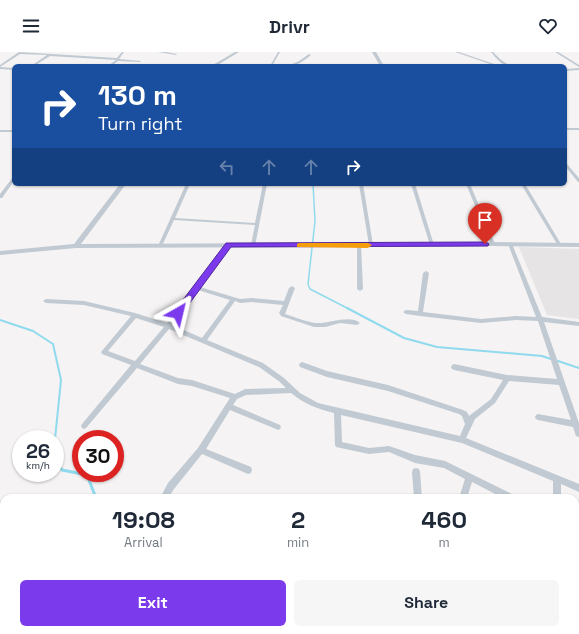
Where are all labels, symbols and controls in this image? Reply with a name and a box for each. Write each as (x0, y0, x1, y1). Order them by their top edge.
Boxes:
icon: menu (20, 15, 42, 37)
text: Drivr (269, 15, 310, 38)
icon: heart (537, 15, 559, 37)
text: 130 m (98, 77, 177, 113)
icon: right (32, 80, 84, 132)
text: Turn right (98, 112, 182, 135)
icon: left (216, 156, 238, 178)
icon: ahead (258, 156, 280, 178)
icon: ahead (300, 156, 322, 178)
icon: right (342, 156, 364, 178)
pin (468, 203, 502, 244)
icon: arrive (474, 209, 496, 231)
position arrow (157, 292, 199, 334)
speed limit sign: 30 (72, 430, 124, 482)
text: 26 (26, 438, 50, 464)
text: km/h (26, 459, 50, 472)
text: 19:08 (112, 504, 175, 535)
text: 2 (291, 504, 305, 535)
text: 460 (421, 504, 467, 535)
text: Arrival (124, 534, 163, 551)
text: min (287, 534, 309, 551)
text: m (439, 534, 450, 551)
button: Exit (20, 580, 286, 626)
button: Share (294, 580, 559, 626)

